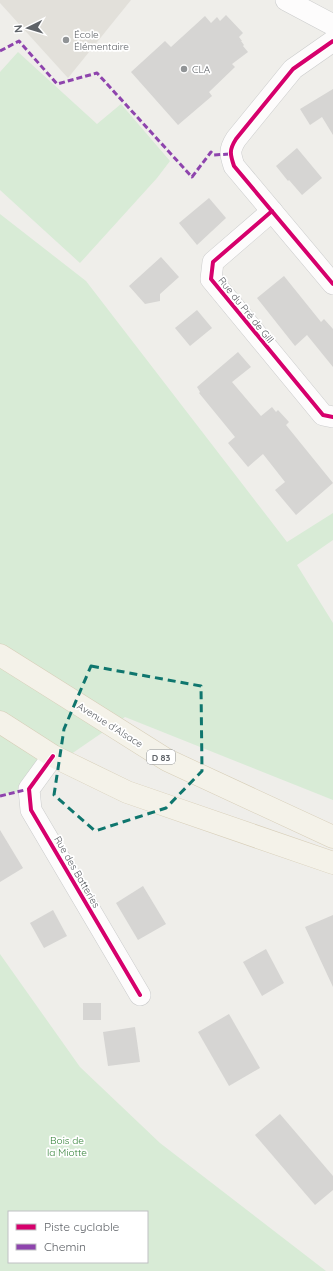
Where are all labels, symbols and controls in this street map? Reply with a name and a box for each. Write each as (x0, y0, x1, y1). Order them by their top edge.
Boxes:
north arrow (8, 8, 48, 48)
text: N (11, 24, 25, 34)
place label: École Élémentaire (74, 28, 129, 53)
marker: École Élémentaire (61, 35, 71, 45)
place label: CLA (192, 63, 211, 76)
marker: CLA (179, 64, 189, 74)
street label: Rue du Pré de Gill (215, 274, 277, 346)
street label: Avenue d'Alsace (75, 700, 146, 751)
road number: D 83 (147, 750, 175, 764)
street label: Rue des Batteries (51, 834, 103, 911)
park label: Bois de la Miotte (47, 1134, 87, 1159)
legend (8, 1211, 148, 1263)
text: Piste cyclable (44, 1219, 120, 1234)
text: Chemin (44, 1239, 86, 1254)

